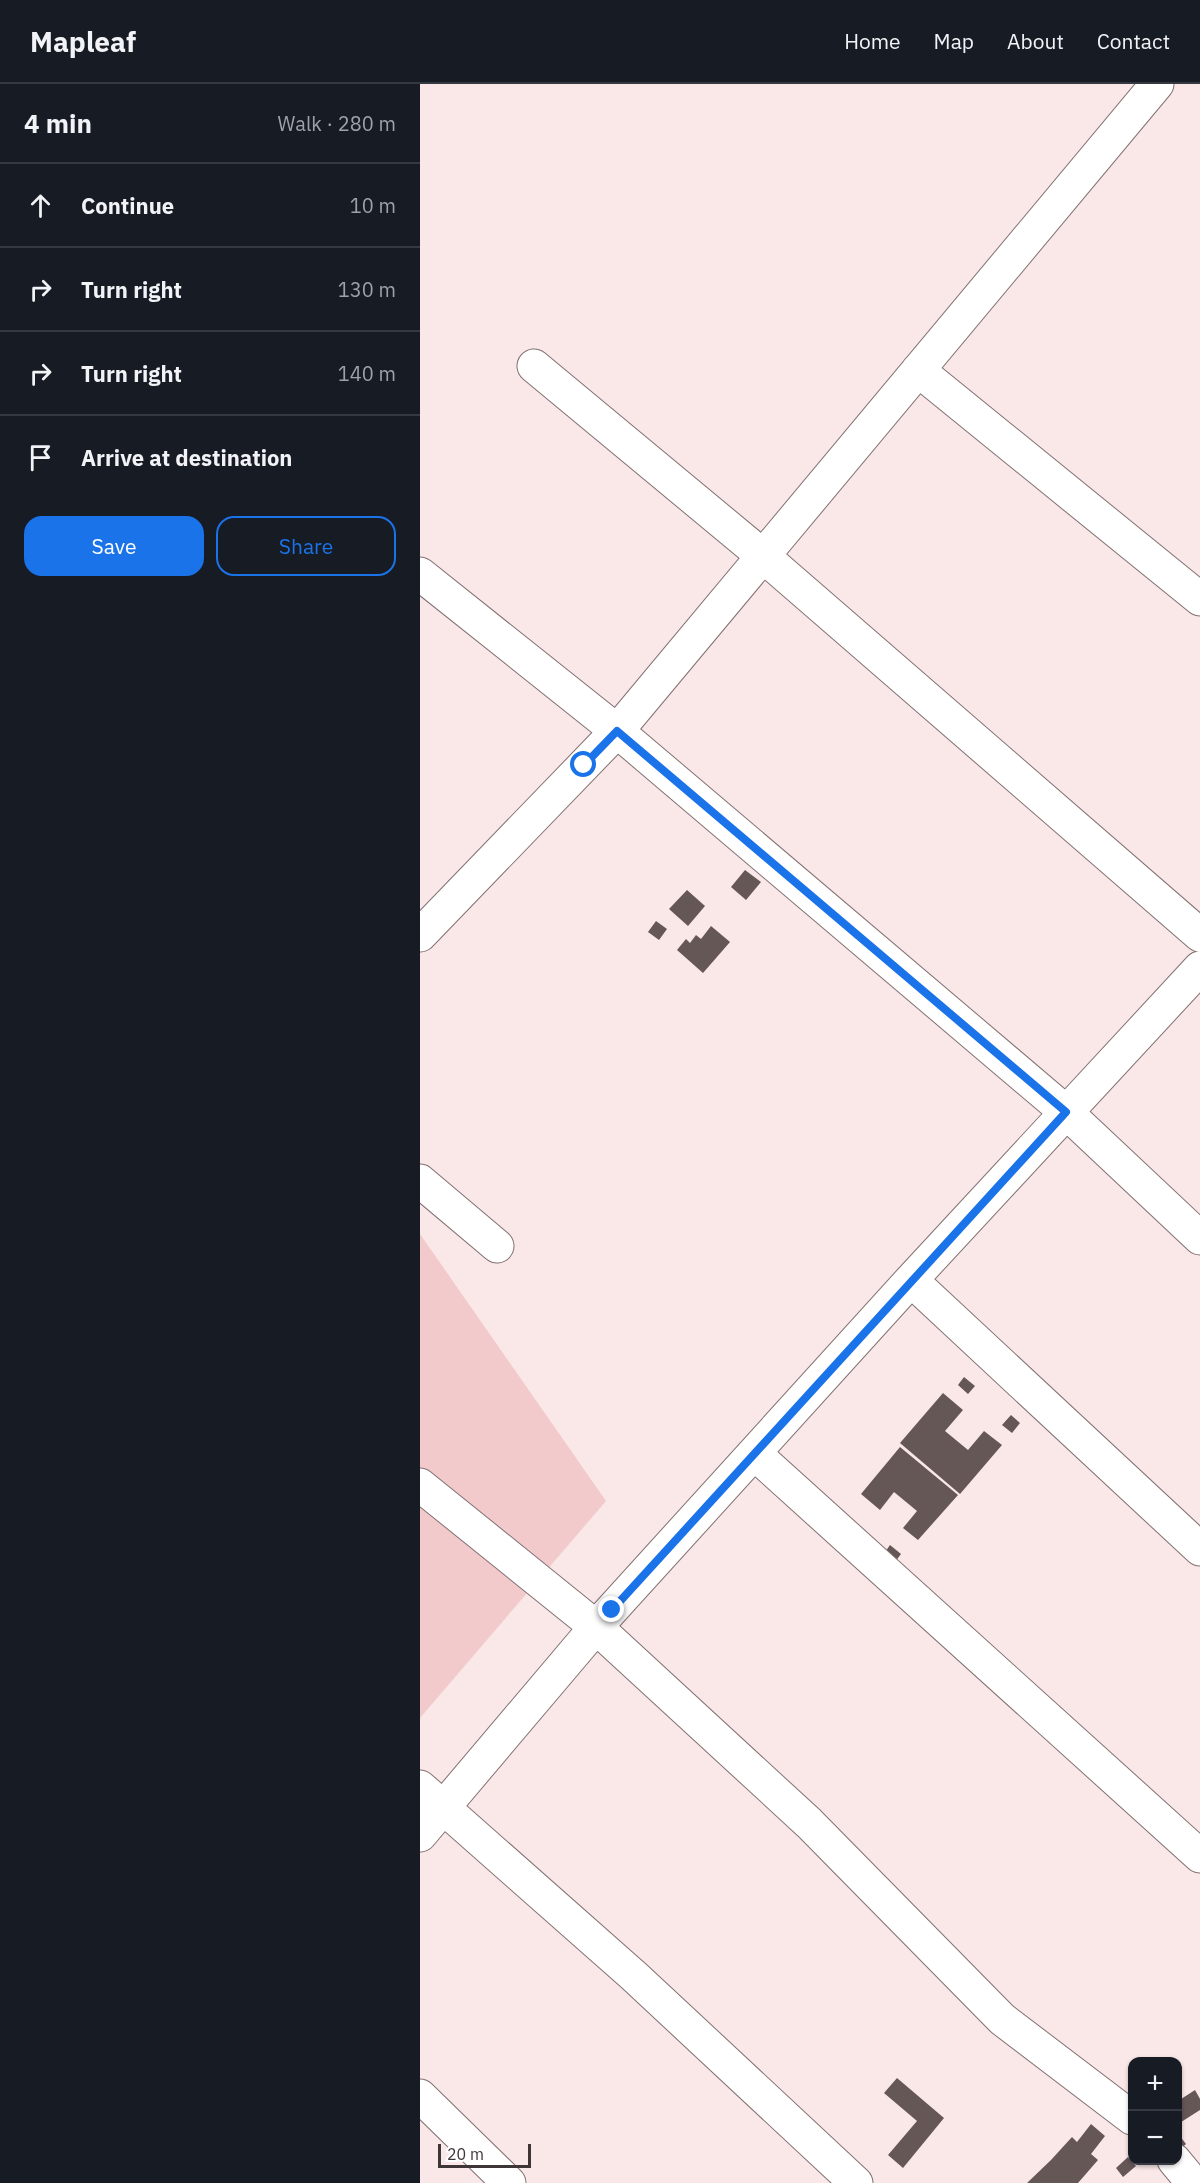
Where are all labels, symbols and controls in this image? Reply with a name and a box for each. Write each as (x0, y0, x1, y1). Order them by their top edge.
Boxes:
text: Mapleaf (30, 23, 136, 60)
text: Home (844, 27, 901, 55)
text: Map (934, 27, 974, 55)
text: About (1007, 27, 1064, 55)
text: Contact (1097, 27, 1170, 55)
text: 4 min (24, 106, 92, 140)
text: Walk · 280 m (278, 110, 396, 137)
icon: ahead (24, 189, 57, 222)
text: Continue (81, 191, 174, 220)
text: 10 m (350, 192, 396, 219)
icon: right (24, 273, 57, 306)
text: Turn right (81, 275, 182, 304)
text: 130 m (338, 276, 396, 303)
icon: right (24, 357, 57, 390)
text: Turn right (81, 359, 182, 388)
text: 140 m (338, 360, 396, 387)
icon: arrive (24, 441, 57, 474)
text: Arrive at destination (81, 443, 292, 472)
button: Save (24, 516, 204, 576)
button: Share (216, 516, 396, 576)
route start (570, 751, 596, 777)
route end (598, 1596, 624, 1622)
map controls (1128, 2057, 1182, 2165)
button: + (1128, 2057, 1182, 2111)
button: − (1128, 2111, 1182, 2165)
scale bar (438, 2141, 531, 2168)
text: 20 m (447, 2144, 484, 2164)

